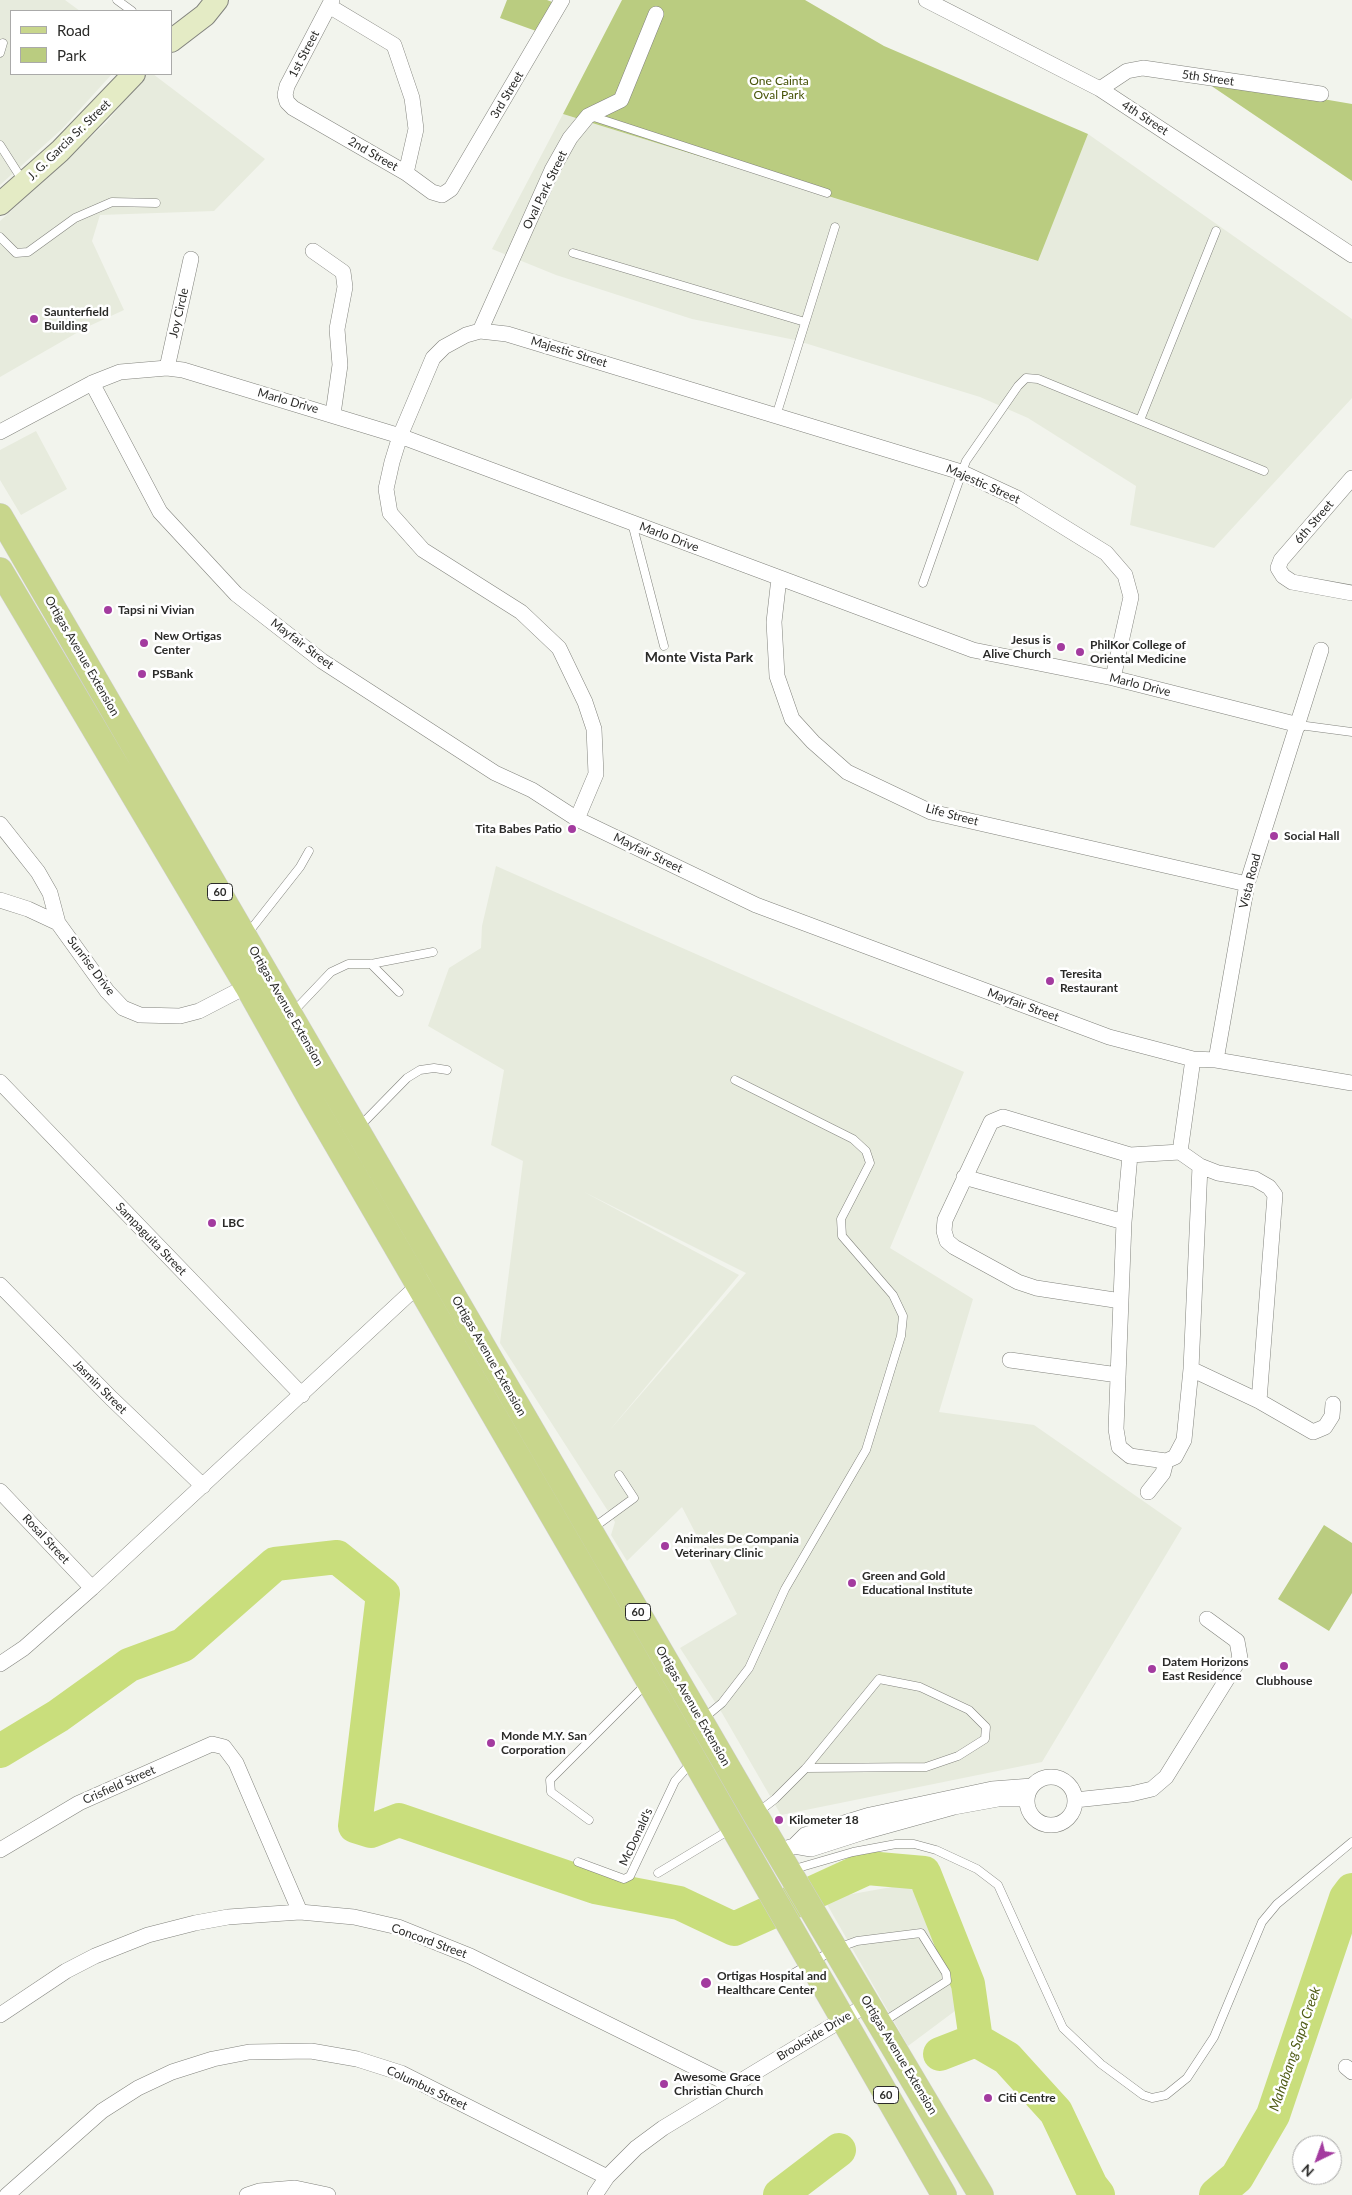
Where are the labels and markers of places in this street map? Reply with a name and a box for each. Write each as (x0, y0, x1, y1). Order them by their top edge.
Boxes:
place label: Saunterfield Building (44, 305, 109, 333)
marker: Saunterfield Building (28, 313, 40, 325)
place label: Tapsi ni Vivian (118, 603, 194, 617)
marker: Tapsi ni Vivian (102, 604, 114, 616)
place label: New Ortigas Center (154, 629, 221, 657)
place label: Jesus is Alive Church (983, 633, 1051, 661)
marker: New Ortigas Center (138, 637, 150, 649)
place label: PhilKor College of Oriental Medicine (1090, 638, 1186, 666)
marker: Jesus is Alive Church (1055, 641, 1067, 653)
marker: PhilKor College of Oriental Medicine (1074, 646, 1086, 658)
place label: PSBank (152, 667, 193, 681)
marker: PSBank (136, 668, 148, 680)
place label: Tita Babes Patio (475, 822, 562, 836)
marker: Tita Babes Patio (566, 823, 578, 835)
place label: Social Hall (1284, 829, 1339, 843)
marker: Social Hall (1268, 830, 1280, 842)
place label: Teresita Restaurant (1060, 967, 1118, 995)
marker: Teresita Restaurant (1044, 975, 1056, 987)
place label: LBC (222, 1216, 244, 1230)
marker: LBC (206, 1217, 218, 1229)
place label: Animales De Compania Veterinary Clinic (675, 1532, 799, 1560)
marker: Animales De Compania Veterinary Clinic (659, 1540, 671, 1552)
place label: Green and Gold Educational Institute (862, 1569, 973, 1597)
marker: Green and Gold Educational Institute (846, 1577, 858, 1589)
place label: Datem Horizons East Residence (1162, 1655, 1249, 1683)
marker: Clubhouse (1278, 1660, 1290, 1672)
marker: Datem Horizons East Residence (1146, 1663, 1158, 1675)
place label: Clubhouse (1256, 1674, 1312, 1688)
place label: Monde M.Y. San Corporation (501, 1729, 587, 1757)
marker: Monde M.Y. San Corporation (485, 1737, 497, 1749)
place label: Kilometer 18 (789, 1813, 859, 1827)
marker: Kilometer 18 (773, 1814, 785, 1826)
place label: Ortigas Hospital and Healthcare Center (717, 1969, 827, 1997)
marker: Ortigas Hospital and Healthcare Center (699, 1976, 713, 1990)
place label: Awesome Grace Christian Church (674, 2070, 763, 2098)
marker: Awesome Grace Christian Church (658, 2078, 670, 2090)
place label: Citi Centre (998, 2091, 1056, 2105)
marker: Citi Centre (982, 2092, 994, 2104)

